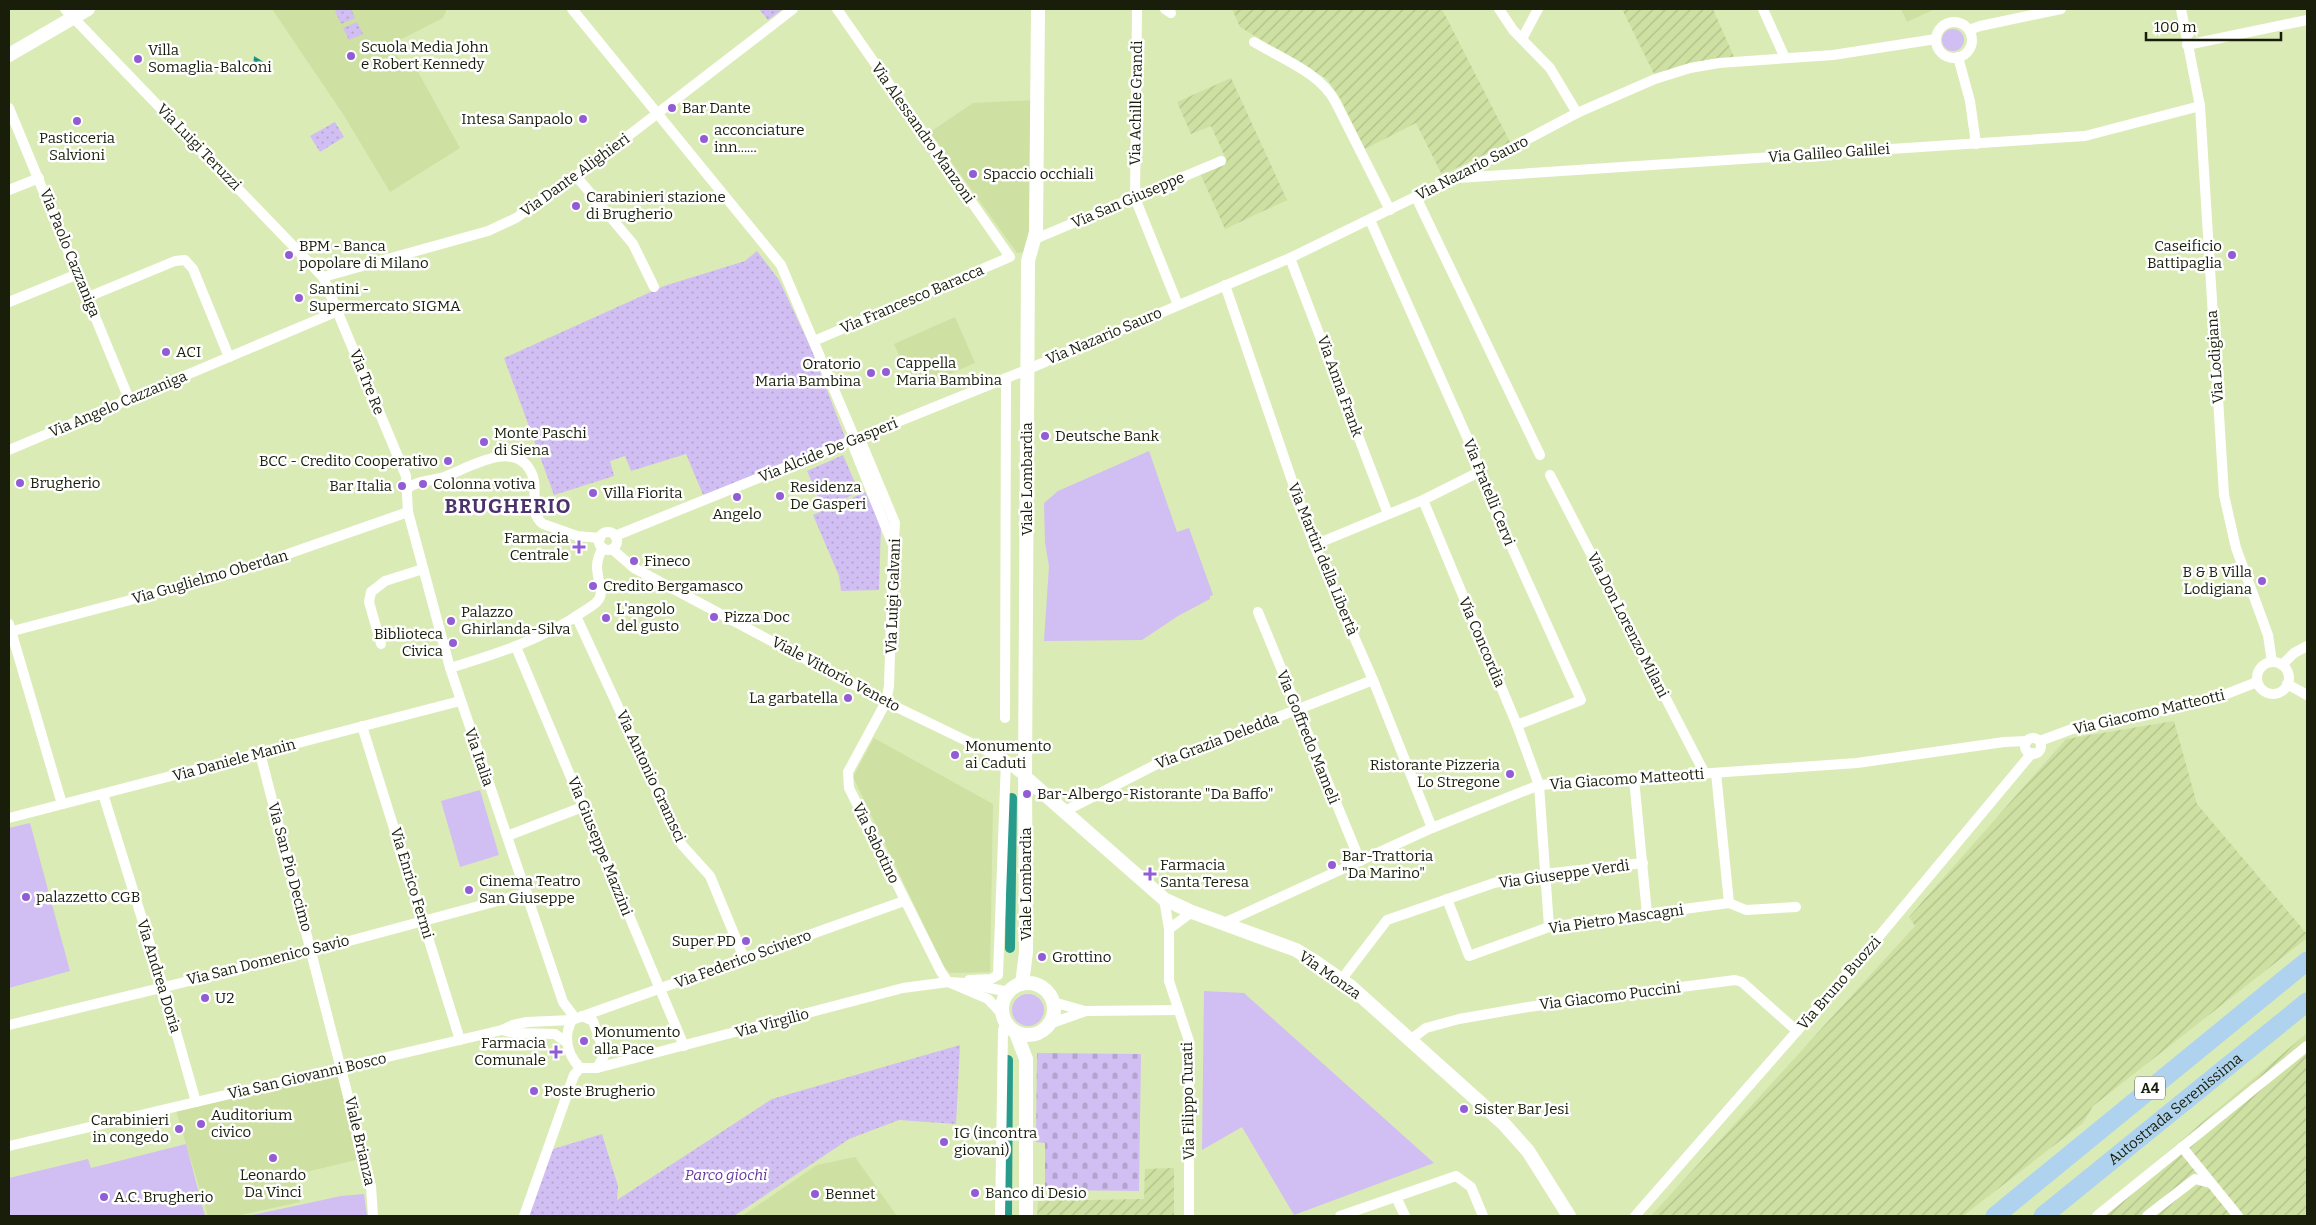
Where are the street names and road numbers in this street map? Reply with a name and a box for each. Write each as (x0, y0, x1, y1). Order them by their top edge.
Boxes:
street label: Via Achille Grandi (1126, 40, 1146, 166)
street label: Via Alessandro Manzoni (868, 59, 979, 207)
street label: Via Luigi Teruzzi (153, 100, 245, 194)
street label: Via Dante Alighieri (517, 129, 633, 221)
street label: Via Nazario Sauro (1413, 132, 1531, 204)
street label: Via Galileo Galilei (1767, 140, 1891, 166)
street label: Via San Giuseppe (1069, 168, 1187, 232)
street label: Via Paolo Cazzaniga (36, 186, 104, 320)
street label: Via Francesco Baracca (838, 261, 986, 337)
street label: Via Nazario Sauro (1043, 303, 1165, 369)
street label: Via Lodigiana (2203, 310, 2227, 404)
street label: Via Anna Frank (1313, 333, 1367, 439)
street label: Via Tre Re (346, 347, 388, 417)
street label: Via Angelo Cazzaniga (46, 367, 190, 441)
street label: Via Alcide De Gasperi (756, 414, 901, 486)
street label: Viale Lombardia (1018, 422, 1036, 536)
street label: Via Fratelli Cervi (1459, 436, 1519, 549)
street label: Via Martiri della Libertà (1284, 480, 1362, 638)
street label: Via Luigi Galvani (882, 537, 904, 654)
street label: Via Guglielmo Oberdan (130, 546, 291, 608)
street label: Via Don Lorenzo Milani (1584, 549, 1673, 701)
street label: Via Concordia (1455, 594, 1509, 690)
street label: Viale Vittorio Veneto (769, 633, 903, 715)
street label: Via Goffredo Mameli (1273, 667, 1343, 807)
street label: Via Giacomo Matteotti (2072, 686, 2227, 738)
street label: Via Antonio Gramsci (613, 707, 690, 845)
street label: Via Grazia Deledda (1153, 709, 1281, 773)
street label: Via Italia (461, 725, 497, 789)
street label: Via Daniele Manin (171, 735, 298, 785)
street label: Via Giacomo Matteotti (1549, 765, 1705, 793)
street label: Via Giuseppe Mazzini (564, 774, 636, 919)
street label: Via San Pio Decimo (264, 800, 316, 934)
street label: Via Sabotino (849, 800, 903, 886)
street label: Via Enrico Fermi (387, 825, 438, 941)
street label: Viale Lombardia (1017, 827, 1035, 941)
street label: Via Giuseppe Verdi (1498, 856, 1631, 892)
street label: Via Pietro Mascagni (1547, 901, 1685, 937)
street label: Via Andrea Doria (133, 917, 185, 1035)
street label: Via Federico Sciviero (672, 926, 814, 992)
street label: Via San Domenico Savio (185, 931, 351, 989)
street label: Via Bruno Buozzi (1794, 932, 1885, 1033)
street label: Via Monza (1295, 947, 1365, 1003)
street label: Via Giacomo Puccini (1538, 978, 1682, 1014)
street label: Via Virgilio (733, 1004, 811, 1042)
street label: Via Filippo Turati (1178, 1041, 1198, 1160)
street label: Via San Giovanni Bosco (226, 1049, 388, 1103)
street label: Autostrada Serenissima (2104, 1049, 2246, 1169)
road number: A4 (2135, 1076, 2165, 1100)
street label: Viale Brianza (341, 1095, 379, 1187)

